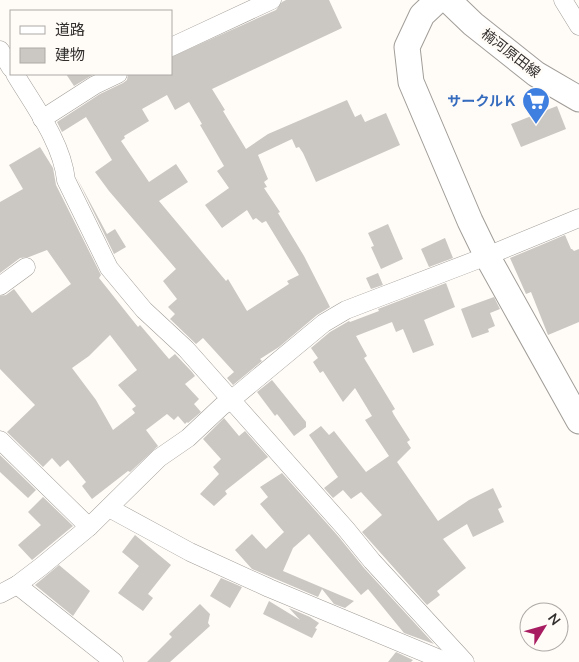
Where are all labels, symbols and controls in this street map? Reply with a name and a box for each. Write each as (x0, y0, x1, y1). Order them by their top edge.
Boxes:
legend (10, 10, 172, 75)
text: 道路 (55, 20, 85, 40)
street label: 楠河原田線 (477, 24, 544, 82)
text: 建物 (55, 45, 85, 65)
supermarket icon: サークルＫ (521, 86, 551, 125)
place label: サークルＫ (447, 92, 517, 111)
north arrow (519, 602, 569, 652)
text: N (543, 610, 565, 629)

